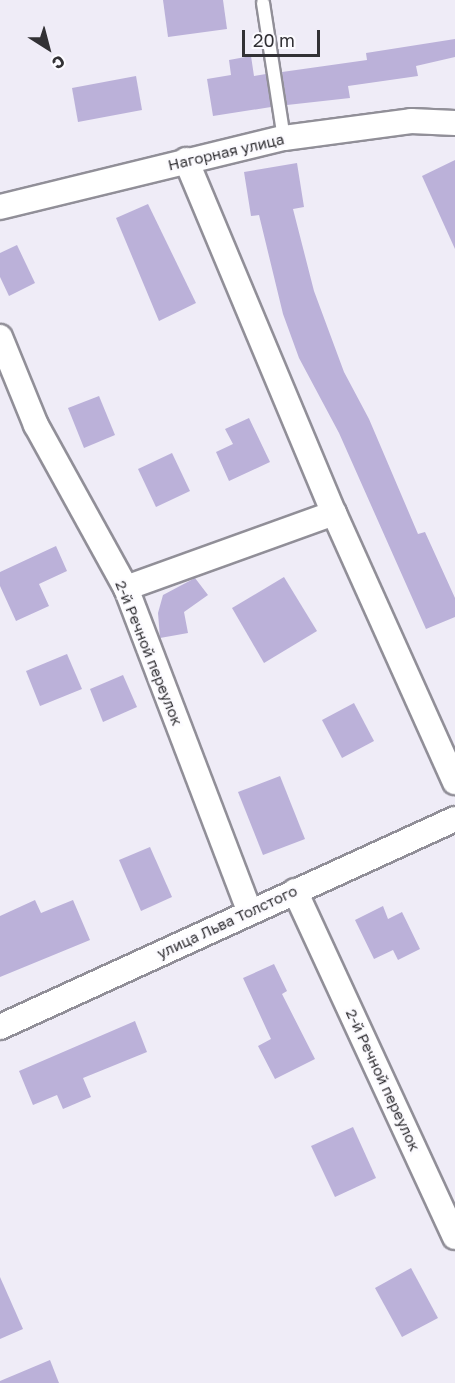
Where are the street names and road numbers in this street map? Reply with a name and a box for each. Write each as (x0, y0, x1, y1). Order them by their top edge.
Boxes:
street label: Нагорная улица (166, 130, 286, 174)
street label: 2-й Речной переулок (112, 578, 186, 728)
street label: улица Льва Толстого (154, 882, 300, 962)
street label: 2-й Речной переулок (342, 1006, 424, 1154)

